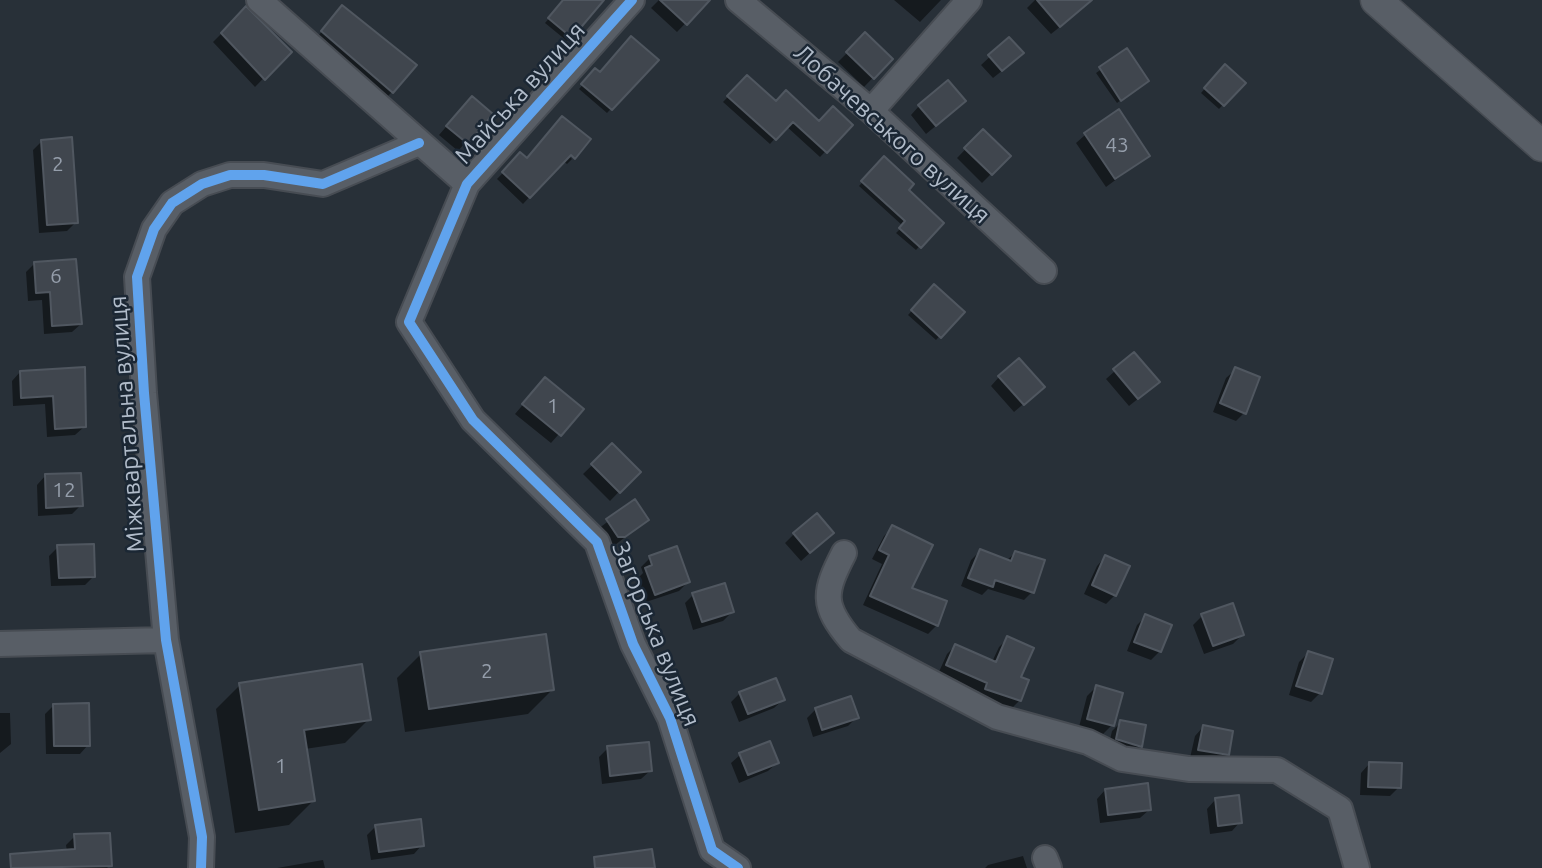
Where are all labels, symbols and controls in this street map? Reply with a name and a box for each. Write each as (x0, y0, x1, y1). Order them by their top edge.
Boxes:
street label: Майська вулиця (449, 16, 591, 170)
street label: Лобачевського вулиця (788, 38, 996, 230)
house number: 43 (1105, 132, 1129, 158)
house number: 2 (52, 151, 64, 177)
house number: 6 (50, 263, 62, 289)
street label: Міжквартальна вулиця (104, 295, 150, 553)
house number: 1 (547, 393, 559, 419)
house number: 12 (52, 477, 76, 503)
street label: Загорська вулиця (606, 537, 706, 731)
house number: 2 (481, 658, 493, 684)
house number: 1 (275, 753, 287, 779)

